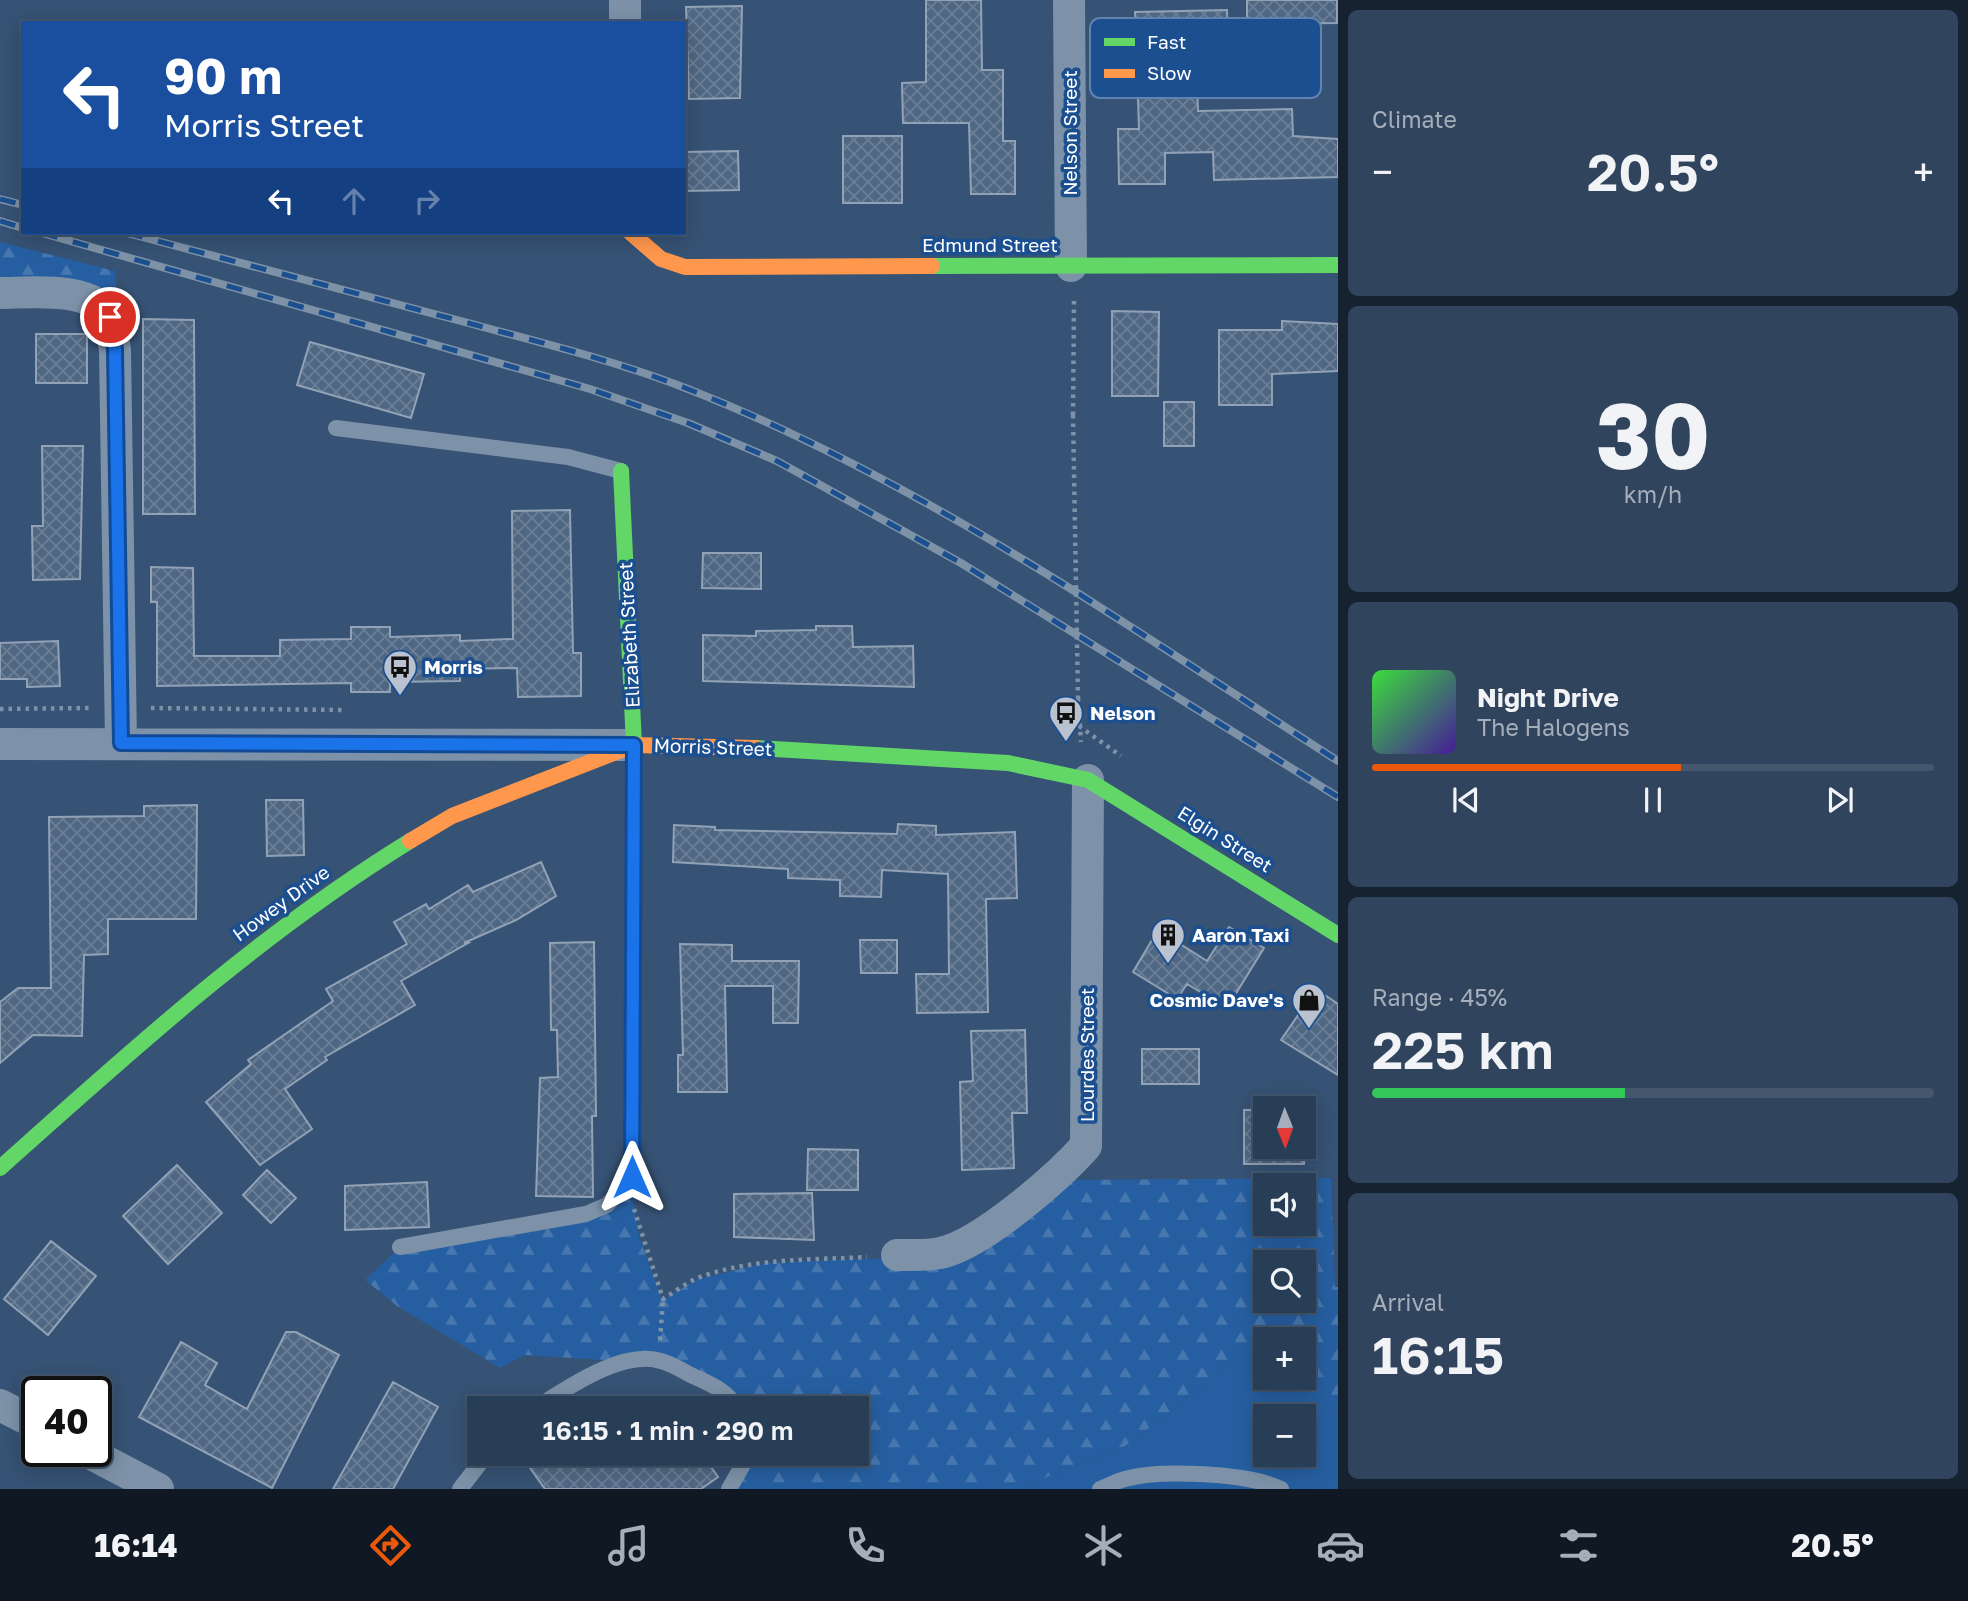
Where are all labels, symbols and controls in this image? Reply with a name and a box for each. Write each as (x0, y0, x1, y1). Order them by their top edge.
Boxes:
legend (1090, 18, 1321, 98)
text: Fast (1147, 30, 1186, 53)
text: 90 m (164, 46, 282, 105)
icon: left (49, 49, 140, 140)
text: Slow (1147, 61, 1192, 84)
street label: Nelson Street (1058, 70, 1081, 196)
text: Climate (1372, 105, 1457, 133)
text: Morris Street (164, 106, 364, 144)
text: 20.5° (1587, 140, 1719, 202)
text: − (1372, 149, 1393, 194)
text: + (1913, 149, 1934, 194)
icon: left (262, 182, 300, 220)
icon: ahead (335, 182, 373, 220)
icon: right (408, 182, 446, 220)
street label: Edmund Street (922, 233, 1058, 256)
pin (80, 287, 140, 347)
icon: arrive (91, 298, 129, 336)
text: 30 (1596, 380, 1710, 489)
text: km/h (1624, 480, 1682, 508)
street label: Elizabeth Street (613, 561, 644, 709)
bus stop icon: Morris (381, 648, 419, 697)
place label: Morris (424, 655, 483, 678)
text: Night Drive (1477, 682, 1619, 713)
bus stop icon: Nelson (1047, 694, 1085, 743)
place label: Nelson (1090, 701, 1156, 724)
text: The Halogens (1477, 713, 1630, 741)
street label: Morris Street (653, 733, 773, 760)
icon: previous (1447, 781, 1485, 819)
icon: pause (1634, 781, 1672, 819)
icon: next (1821, 781, 1859, 819)
street label: Elgin Street (1174, 800, 1277, 877)
street label: Howey Drive (228, 860, 334, 945)
building icon: Aaron Taxi (1149, 916, 1187, 965)
place label: Aaron Taxi (1192, 923, 1289, 946)
shop icon: Cosmic Dave's (1290, 981, 1328, 1030)
text: Range · 45% (1372, 983, 1507, 1011)
street label: Lourdes Street (1075, 988, 1098, 1122)
place label: Cosmic Dave's (1149, 988, 1284, 1011)
text: 225 km (1372, 1018, 1554, 1080)
north arrow (1253, 1096, 1316, 1158)
map controls (1253, 1096, 1316, 1467)
position arrow (595, 1140, 669, 1214)
button: sound (1253, 1173, 1316, 1236)
button: search (1253, 1250, 1316, 1313)
text: Arrival (1372, 1288, 1444, 1316)
text: 16:15 (1372, 1323, 1504, 1385)
button: + (1253, 1327, 1316, 1390)
speed limit sign: 40 (21, 1376, 112, 1467)
button: − (1253, 1404, 1316, 1467)
text: 16:15 · 1 min · 290 m (543, 1415, 793, 1446)
icon: directions (366, 1521, 415, 1570)
icon: music (604, 1521, 653, 1570)
icon: phone (841, 1521, 890, 1570)
icon: climate (1079, 1521, 1128, 1570)
icon: car (1316, 1521, 1365, 1570)
icon: filters (1554, 1521, 1603, 1570)
text: 16:14 (94, 1526, 178, 1564)
text: 20.5° (1791, 1526, 1874, 1564)

